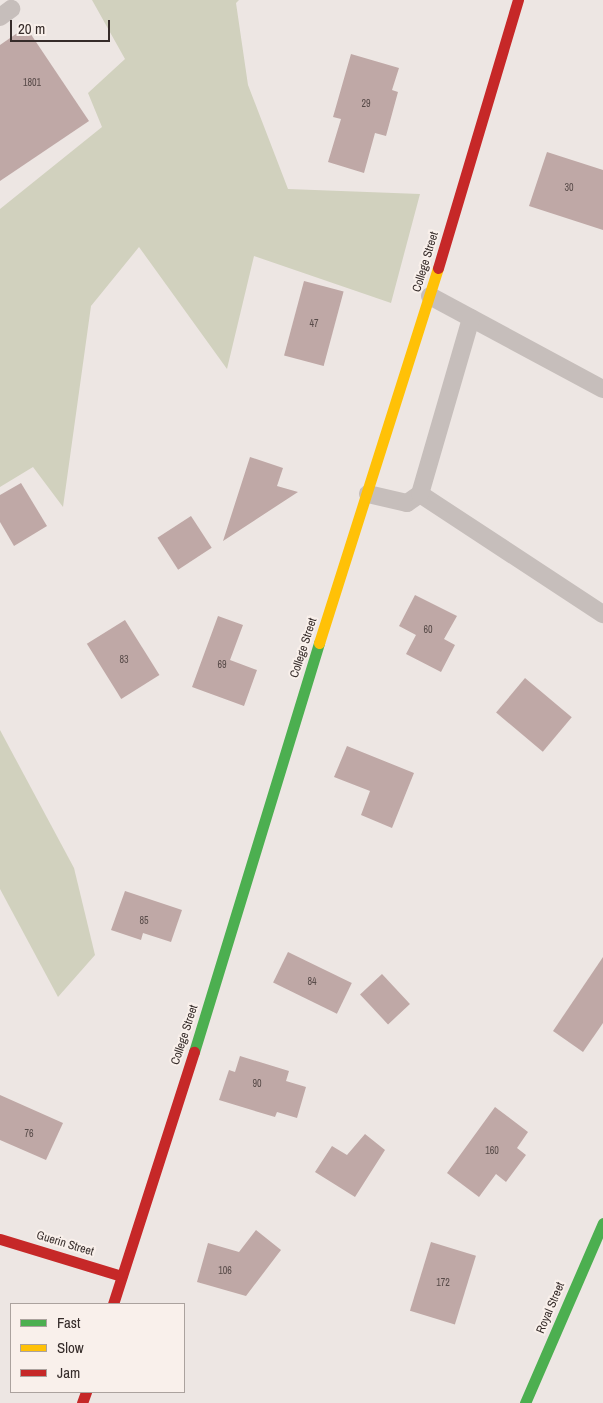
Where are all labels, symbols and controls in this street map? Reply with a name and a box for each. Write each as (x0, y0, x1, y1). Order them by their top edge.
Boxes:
scale bar (12, 10, 112, 42)
text: 20 m (18, 18, 45, 39)
house number: 1801 (23, 77, 41, 89)
house number: 29 (361, 98, 371, 110)
house number: 30 (564, 182, 574, 194)
street label: College Street (410, 230, 442, 294)
house number: 47 (309, 318, 319, 330)
street label: College Street (288, 616, 320, 680)
house number: 60 (423, 624, 433, 636)
house number: 83 (119, 654, 129, 666)
house number: 69 (217, 659, 227, 671)
house number: 85 (139, 915, 149, 927)
house number: 84 (307, 976, 317, 988)
street label: College Street (169, 1003, 201, 1067)
house number: 90 (252, 1078, 262, 1090)
house number: 76 (24, 1128, 34, 1140)
house number: 160 (485, 1145, 499, 1157)
street label: Guerin Street (35, 1228, 95, 1260)
house number: 106 (218, 1265, 232, 1277)
house number: 172 (436, 1277, 450, 1289)
street label: Royal Street (534, 1280, 568, 1336)
legend (10, 1303, 185, 1393)
text: Fast (57, 1312, 80, 1333)
text: Slow (57, 1337, 84, 1358)
text: Jam (57, 1362, 80, 1383)

